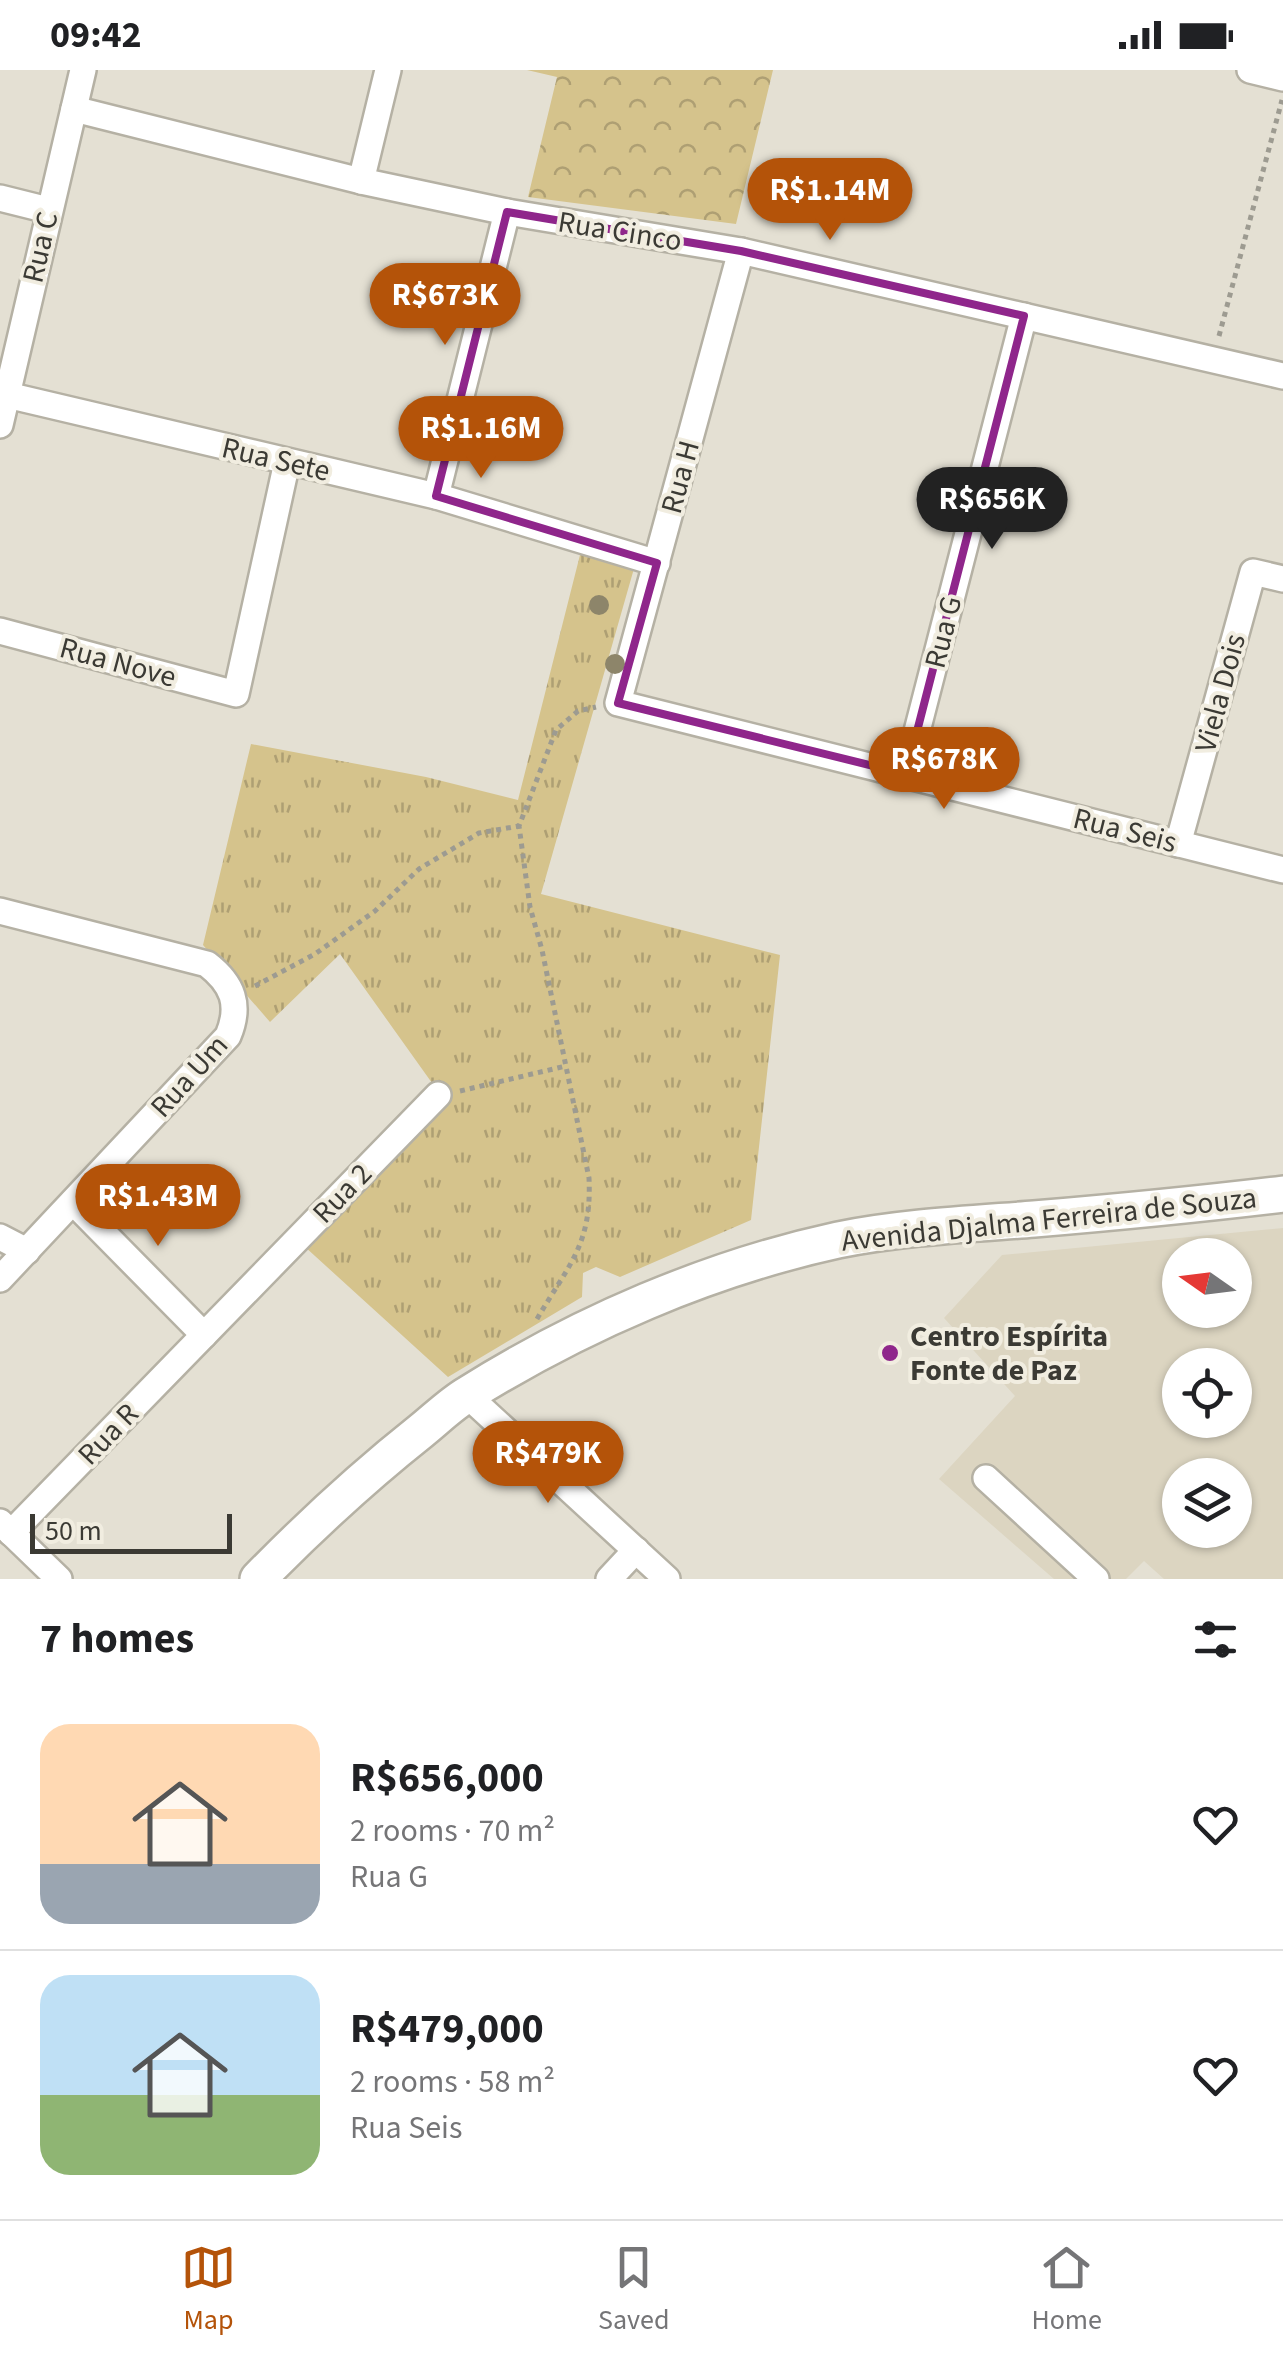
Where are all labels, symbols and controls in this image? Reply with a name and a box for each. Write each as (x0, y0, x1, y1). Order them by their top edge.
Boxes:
text: 09:42 (50, 8, 142, 62)
pin: R$1.14M (738, 158, 922, 243)
text: R$1.14M (769, 167, 891, 213)
street label: Rua Cinco (555, 201, 685, 262)
street label: Rua C (11, 207, 69, 287)
pin: R$673K (364, 263, 526, 348)
text: R$673K (392, 272, 498, 318)
pin: R$1.16M (389, 396, 573, 481)
text: R$1.16M (420, 405, 542, 451)
street label: Rua Sete (218, 426, 334, 493)
street label: Rua H (650, 436, 711, 518)
pin: R$656K (911, 467, 1073, 552)
text: R$656K (939, 476, 1045, 522)
street label: Rua G (914, 591, 973, 673)
street label: Rua Nove (55, 626, 181, 699)
street label: Viela Dois (1184, 629, 1257, 757)
pin: R$678K (863, 727, 1025, 812)
text: R$678K (891, 736, 997, 782)
street label: Rua Seis (1069, 797, 1181, 864)
street label: Rua Um (140, 1025, 238, 1127)
street label: Rua 2 (303, 1153, 382, 1233)
pin: R$1.43M (66, 1164, 250, 1249)
text: R$1.43M (97, 1173, 219, 1219)
street label: Avenida Djalma Ferreira de Souza (839, 1176, 1259, 1263)
north arrow (1162, 1238, 1252, 1328)
map controls (1162, 1238, 1252, 1548)
place label: Centro Espírita Fonte de Paz (910, 1315, 1108, 1392)
marker: Centro Espírita Fonte de Paz (879, 1342, 901, 1364)
button: locate (1162, 1348, 1252, 1438)
street label: Rua R (68, 1394, 149, 1475)
pin: R$479K (467, 1421, 629, 1506)
text: R$479K (495, 1430, 601, 1476)
button: layers (1162, 1458, 1252, 1548)
scale bar (30, 1509, 232, 1554)
text: 50 m (45, 1511, 102, 1551)
text: 7 homes (40, 1609, 194, 1669)
icon: filters (1188, 1612, 1243, 1667)
text: R$656,000 (350, 1748, 544, 1808)
icon: home (120, 1764, 240, 1884)
icon: heart (1188, 1797, 1243, 1852)
text: 2 rooms · 70 m² (350, 1808, 555, 1854)
text: Rua G (350, 1854, 428, 1900)
text: R$479,000 (350, 1999, 544, 2059)
icon: home (120, 2015, 240, 2135)
icon: heart (1188, 2048, 1243, 2103)
text: 2 rooms · 58 m² (350, 2059, 555, 2105)
text: Rua Seis (350, 2105, 462, 2151)
tab: Map (181, 2240, 236, 2340)
tab: Saved (598, 2240, 669, 2340)
tab: Home (1031, 2240, 1102, 2340)

